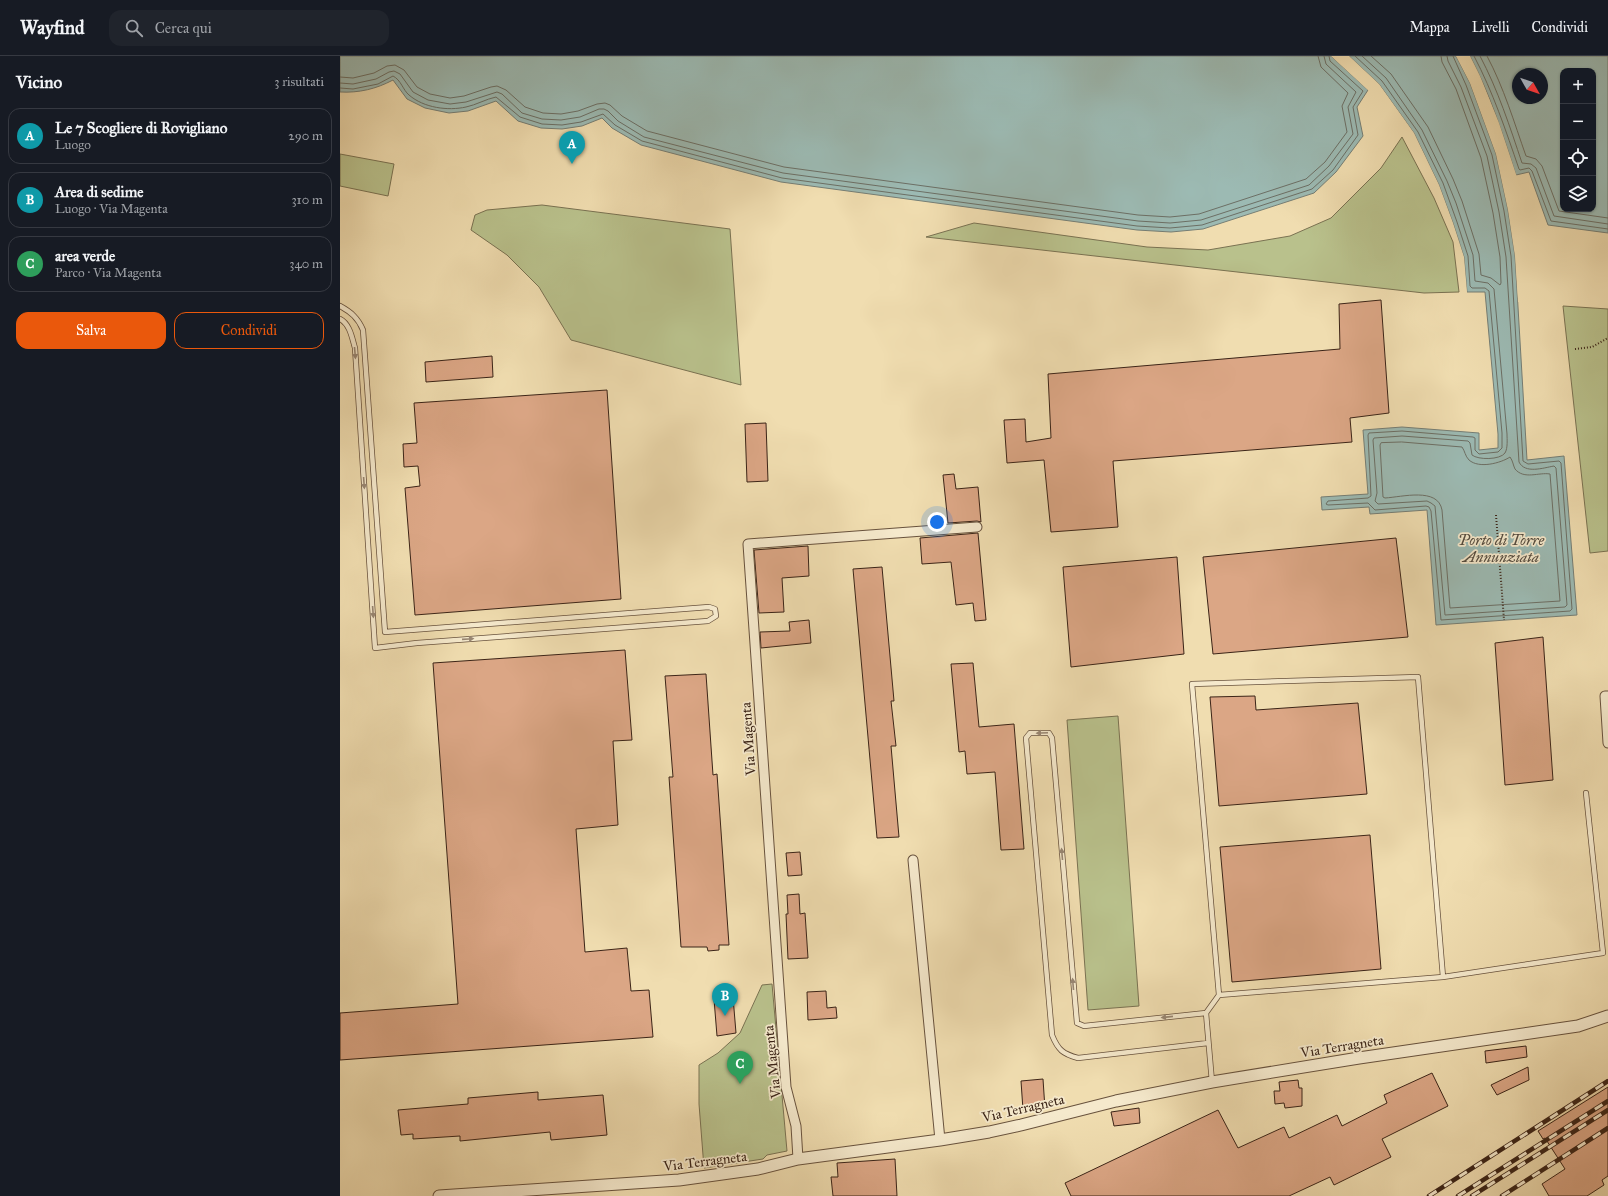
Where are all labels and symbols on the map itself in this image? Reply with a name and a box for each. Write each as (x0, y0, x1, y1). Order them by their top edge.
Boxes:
north arrow (1512, 68, 1548, 104)
pin: A (559, 131, 585, 164)
one-way arrow (352, 347, 358, 359)
one-way arrow (360, 477, 367, 489)
your location (927, 512, 947, 532)
water label: Porto di Torre Annunziata (1458, 531, 1544, 566)
one-way arrow (369, 606, 376, 618)
one-way arrow (462, 635, 474, 642)
street label: Via Magenta (737, 702, 760, 777)
one-way arrow (1035, 730, 1048, 736)
one-way arrow (1059, 848, 1066, 860)
one-way arrow (1070, 978, 1077, 990)
pin: B (712, 983, 738, 1016)
one-way arrow (1161, 1014, 1173, 1021)
street label: Via Magenta (760, 1024, 785, 1100)
street label: Via Terragneta (1298, 1032, 1385, 1062)
pin: C (727, 1051, 753, 1084)
street label: Via Terragneta (979, 1091, 1066, 1126)
street label: Via Terragneta (661, 1148, 748, 1175)

